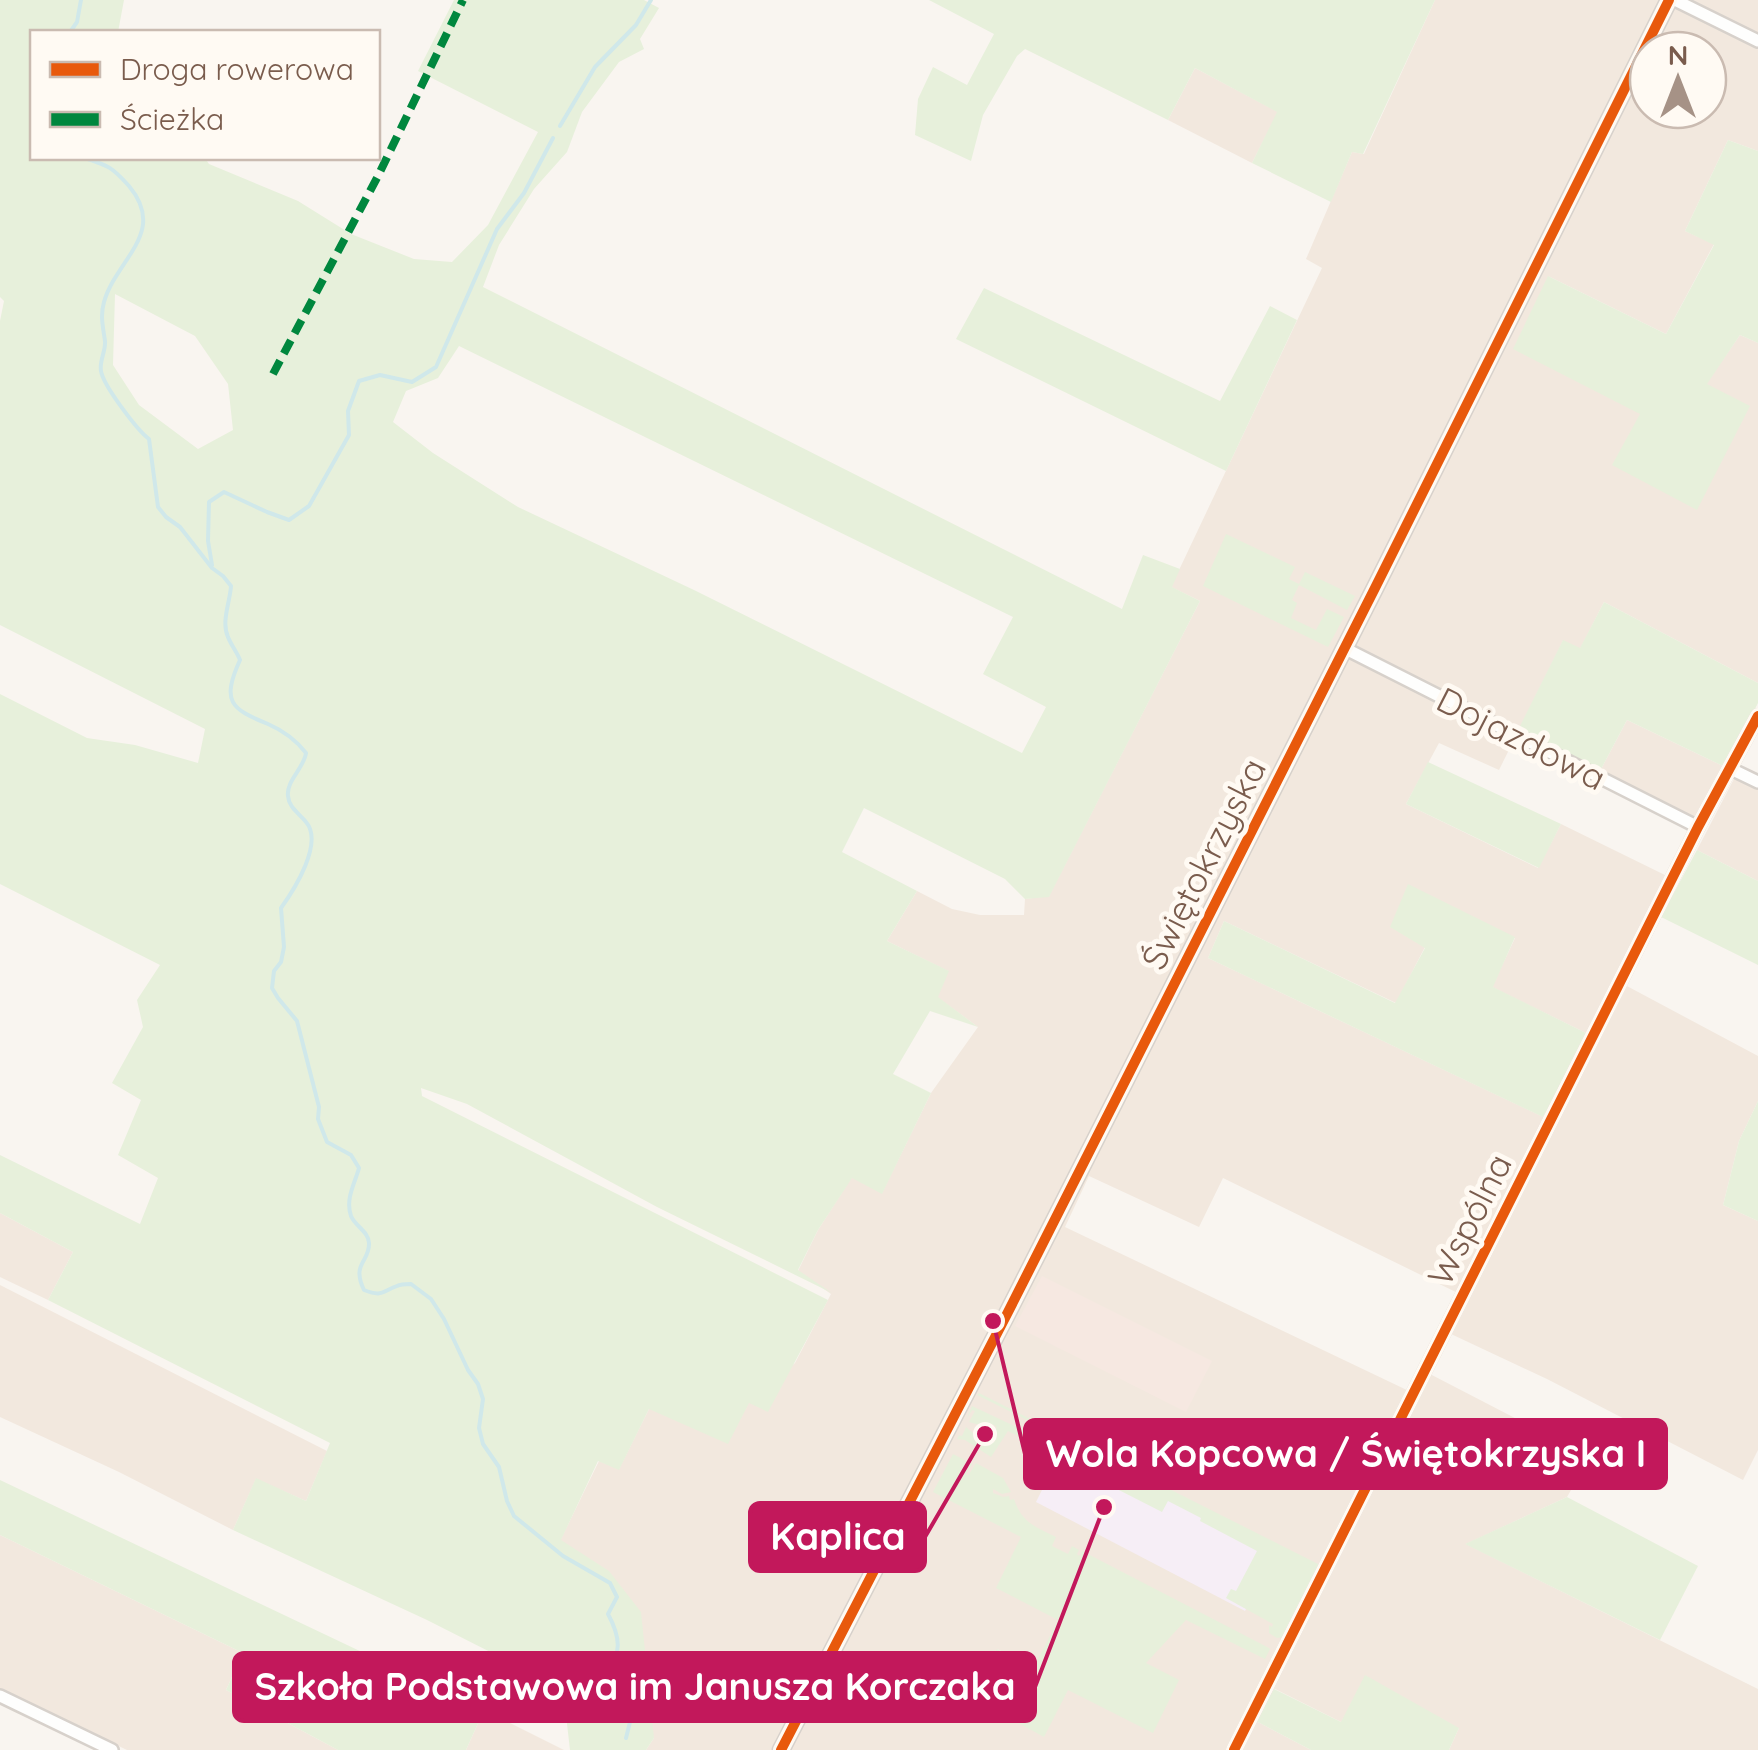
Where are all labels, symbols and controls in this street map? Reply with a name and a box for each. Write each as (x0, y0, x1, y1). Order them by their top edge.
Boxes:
legend (30, 30, 380, 160)
north arrow (1628, 30, 1728, 130)
text: N (1668, 37, 1688, 72)
text: Droga rowerowa (120, 50, 354, 88)
text: Ścieżka (120, 100, 224, 138)
street label: Dojazdowa (1430, 677, 1613, 799)
street label: Świętokrzyska (1131, 751, 1275, 976)
street label: Wspólna (1417, 1146, 1521, 1293)
callout: Wola Kopcowa / Świętokrzyska I (1025, 1420, 1666, 1488)
text: Wola Kopcowa / Świętokrzyska I (1046, 1429, 1646, 1477)
callout: Kaplica (750, 1503, 925, 1571)
text: Kaplica (770, 1512, 906, 1560)
callout: Szkoła Podstawowa im Janusza Korczaka (234, 1653, 1035, 1721)
text: Szkoła Podstawowa im Janusza Korczaka (254, 1662, 1016, 1710)

